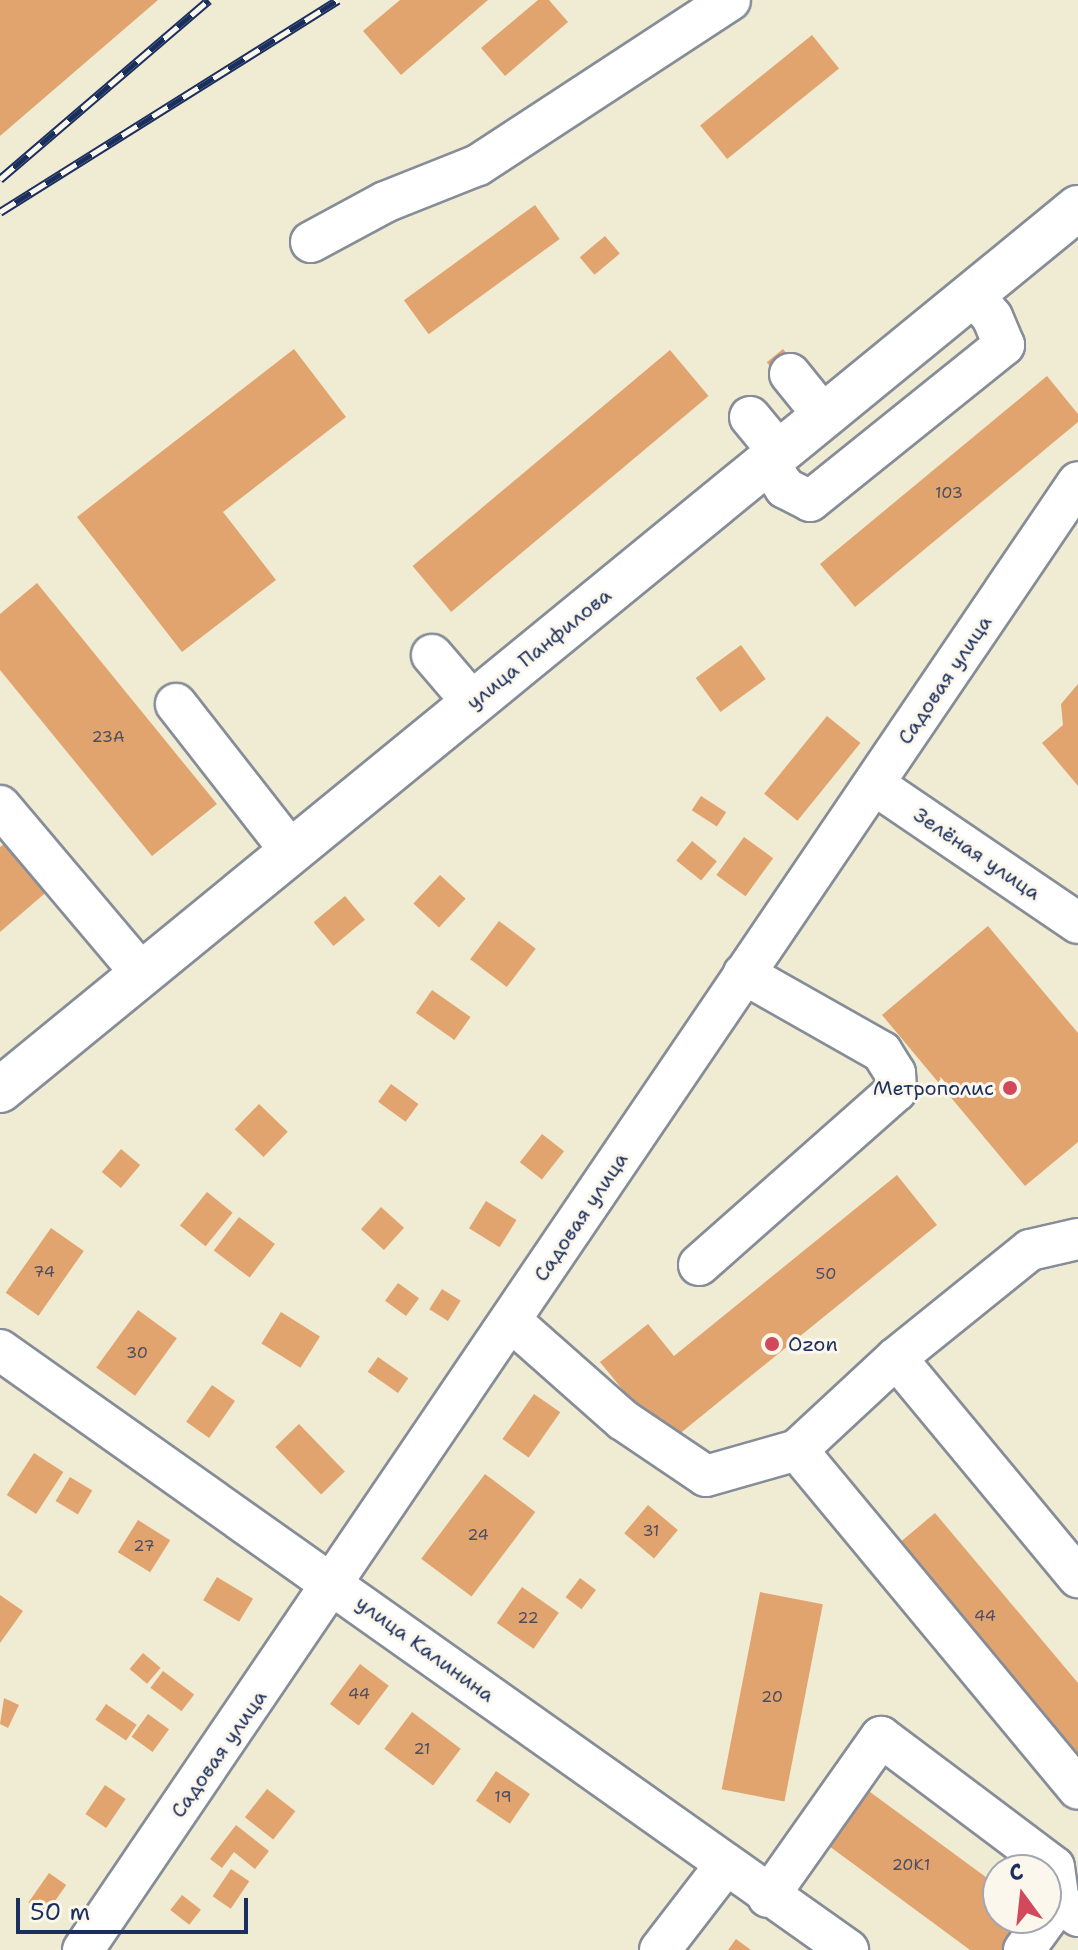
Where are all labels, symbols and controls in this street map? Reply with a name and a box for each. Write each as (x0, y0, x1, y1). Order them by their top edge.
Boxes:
house number: 103 (935, 483, 963, 503)
street label: улица Панфилова (462, 583, 616, 715)
street label: Садовая улица (893, 611, 997, 749)
house number: 23А (91, 727, 125, 747)
street label: Зелёная улица (909, 803, 1045, 905)
place label: Метрополис (873, 1076, 994, 1100)
marker: Метрополис (1001, 1079, 1019, 1097)
street label: Садовая улица (529, 1148, 633, 1286)
house number: 74 (33, 1262, 55, 1282)
house number: 50 (816, 1264, 836, 1284)
place label: Ozon (788, 1332, 838, 1356)
marker: Ozon (763, 1335, 781, 1353)
house number: 30 (126, 1343, 148, 1363)
house number: 31 (642, 1521, 660, 1541)
house number: 24 (467, 1525, 489, 1545)
house number: 27 (133, 1536, 155, 1556)
street label: улица Калинина (351, 1591, 499, 1707)
house number: 44 (974, 1606, 996, 1626)
house number: 22 (517, 1608, 539, 1628)
house number: 44 (348, 1684, 370, 1704)
street label: Садовая улица (166, 1686, 272, 1822)
house number: 20 (761, 1687, 783, 1707)
house number: 21 (413, 1739, 431, 1759)
house number: 19 (494, 1787, 512, 1807)
north arrow (982, 1854, 1062, 1934)
house number: 20К1 (892, 1855, 930, 1875)
text: С (1006, 1857, 1026, 1888)
scale bar (20, 1882, 252, 1932)
text: 50 m (30, 1896, 90, 1928)

